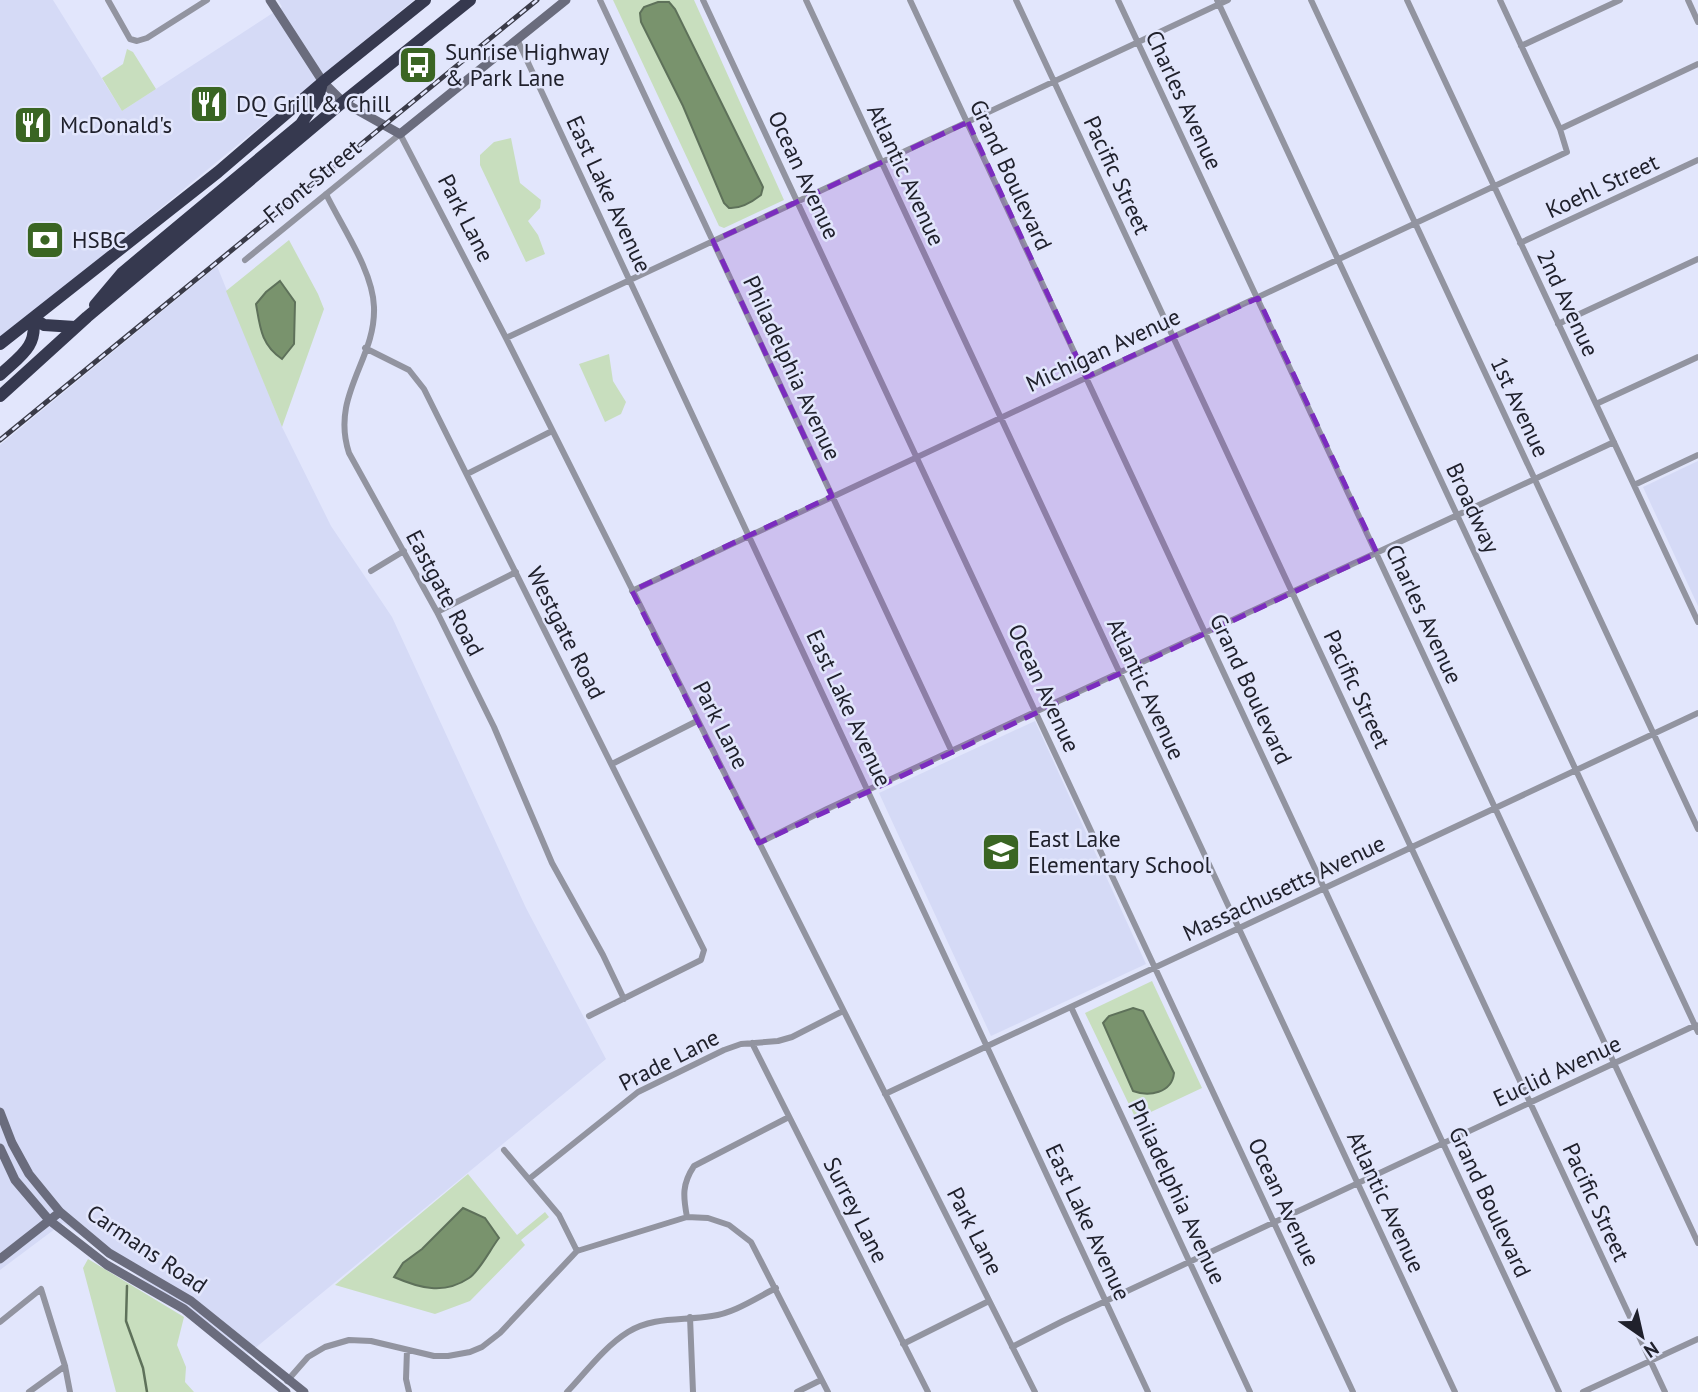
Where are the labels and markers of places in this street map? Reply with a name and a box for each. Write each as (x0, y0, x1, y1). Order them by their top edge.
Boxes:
place label: Sunrise Highway & Park Lane (445, 37, 610, 92)
bus stop icon: Sunrise Highway & Park Lane (397, 44, 439, 86)
restaurant icon: DQ Grill & Chill (188, 83, 230, 125)
place label: DQ Grill & Chill (236, 89, 391, 118)
restaurant icon: McDonald's (12, 104, 54, 146)
place label: McDonald's (60, 110, 172, 139)
bank icon: HSBC (24, 219, 66, 261)
place label: HSBC (72, 225, 126, 254)
place label: East Lake Elementary School (1028, 824, 1212, 879)
school or university icon: East Lake Elementary School (980, 831, 1022, 873)

